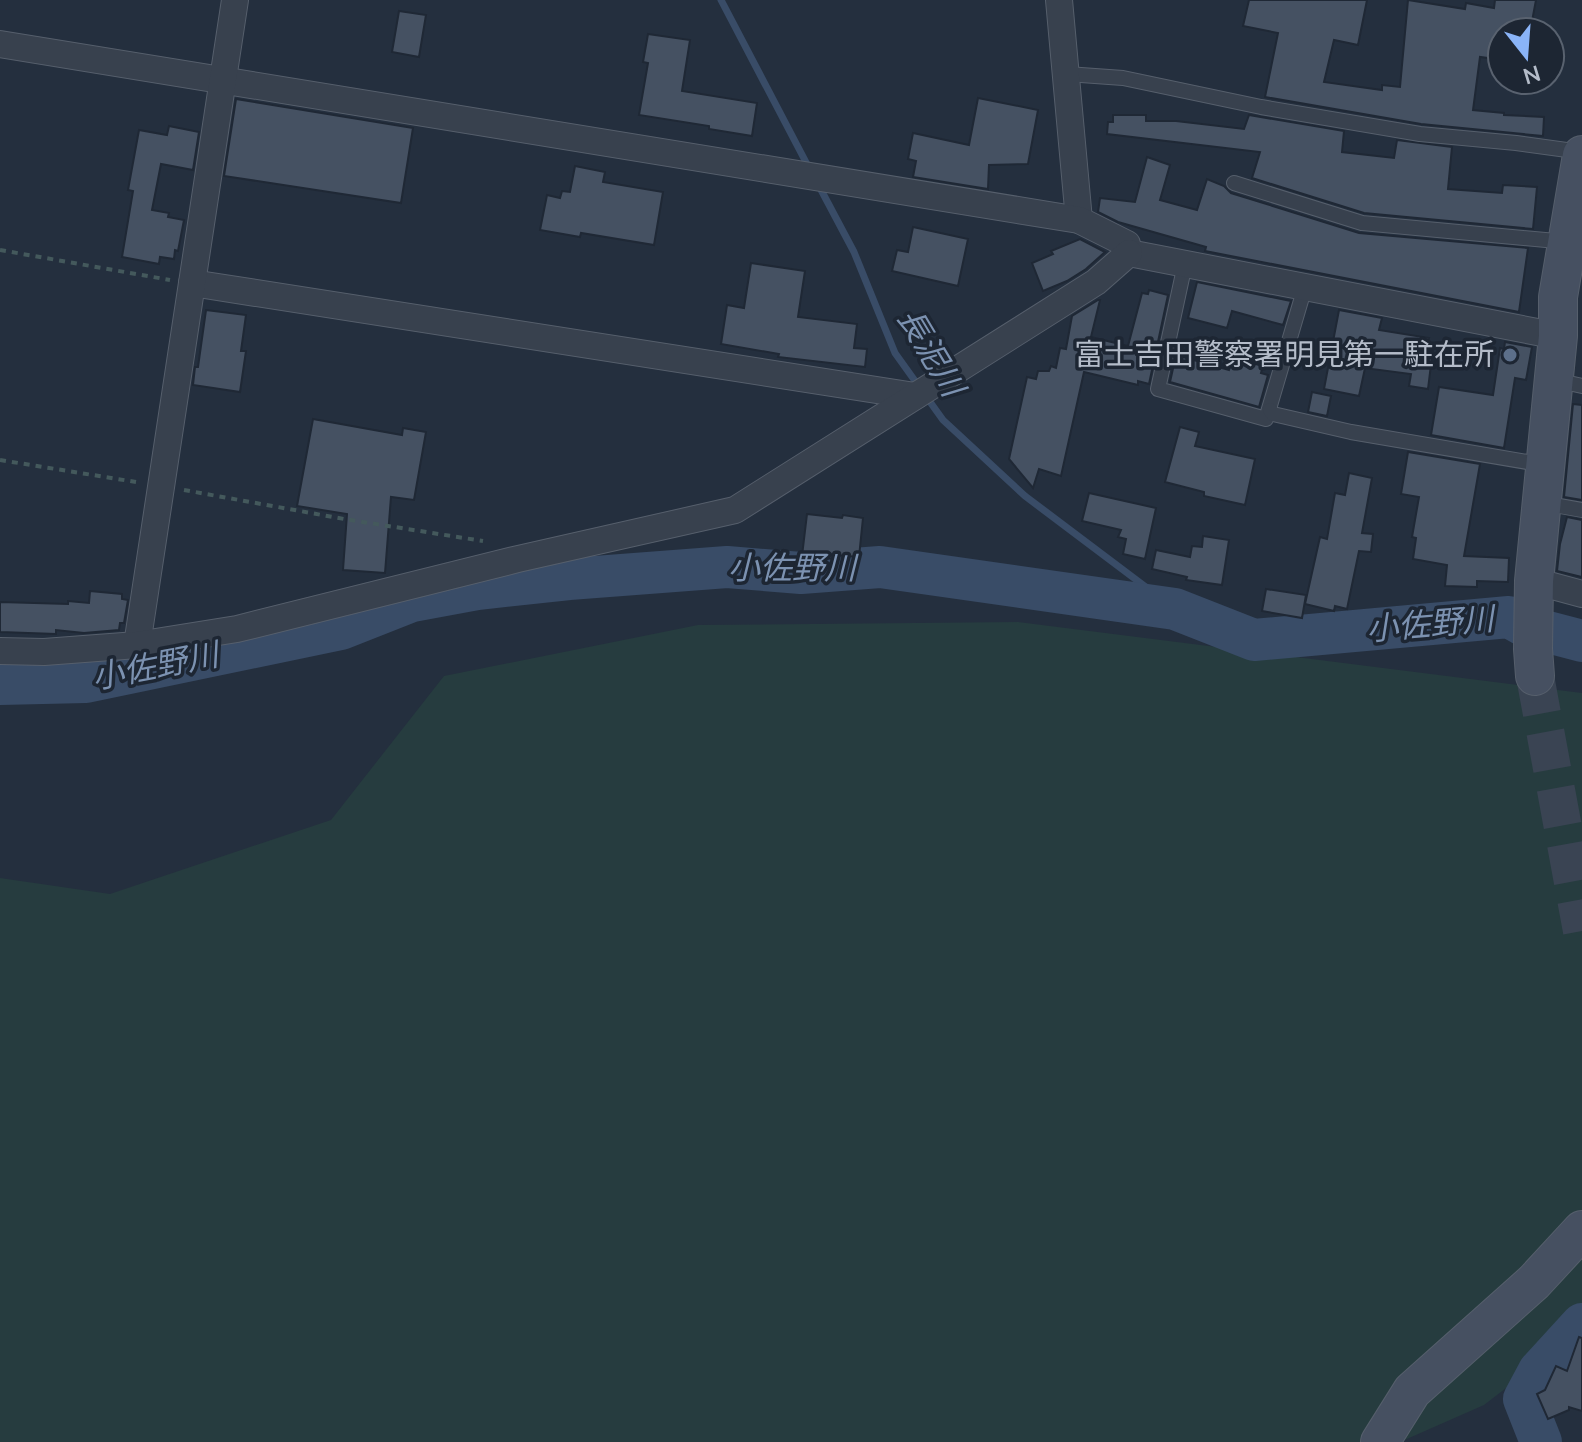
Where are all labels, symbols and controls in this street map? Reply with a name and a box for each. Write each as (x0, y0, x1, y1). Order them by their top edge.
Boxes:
north arrow (1486, 16, 1566, 96)
text: N (1520, 59, 1544, 91)
water label: 長泥川 (890, 300, 975, 405)
place label: 富士吉田警察署明見第一駐在所 (1074, 335, 1494, 373)
marker: 富士吉田警察署明見第一駐在所 (1501, 346, 1519, 364)
water label: 小佐野川 (728, 547, 859, 587)
water label: 小佐野川 (1364, 597, 1498, 649)
water label: 小佐野川 (88, 633, 224, 697)

